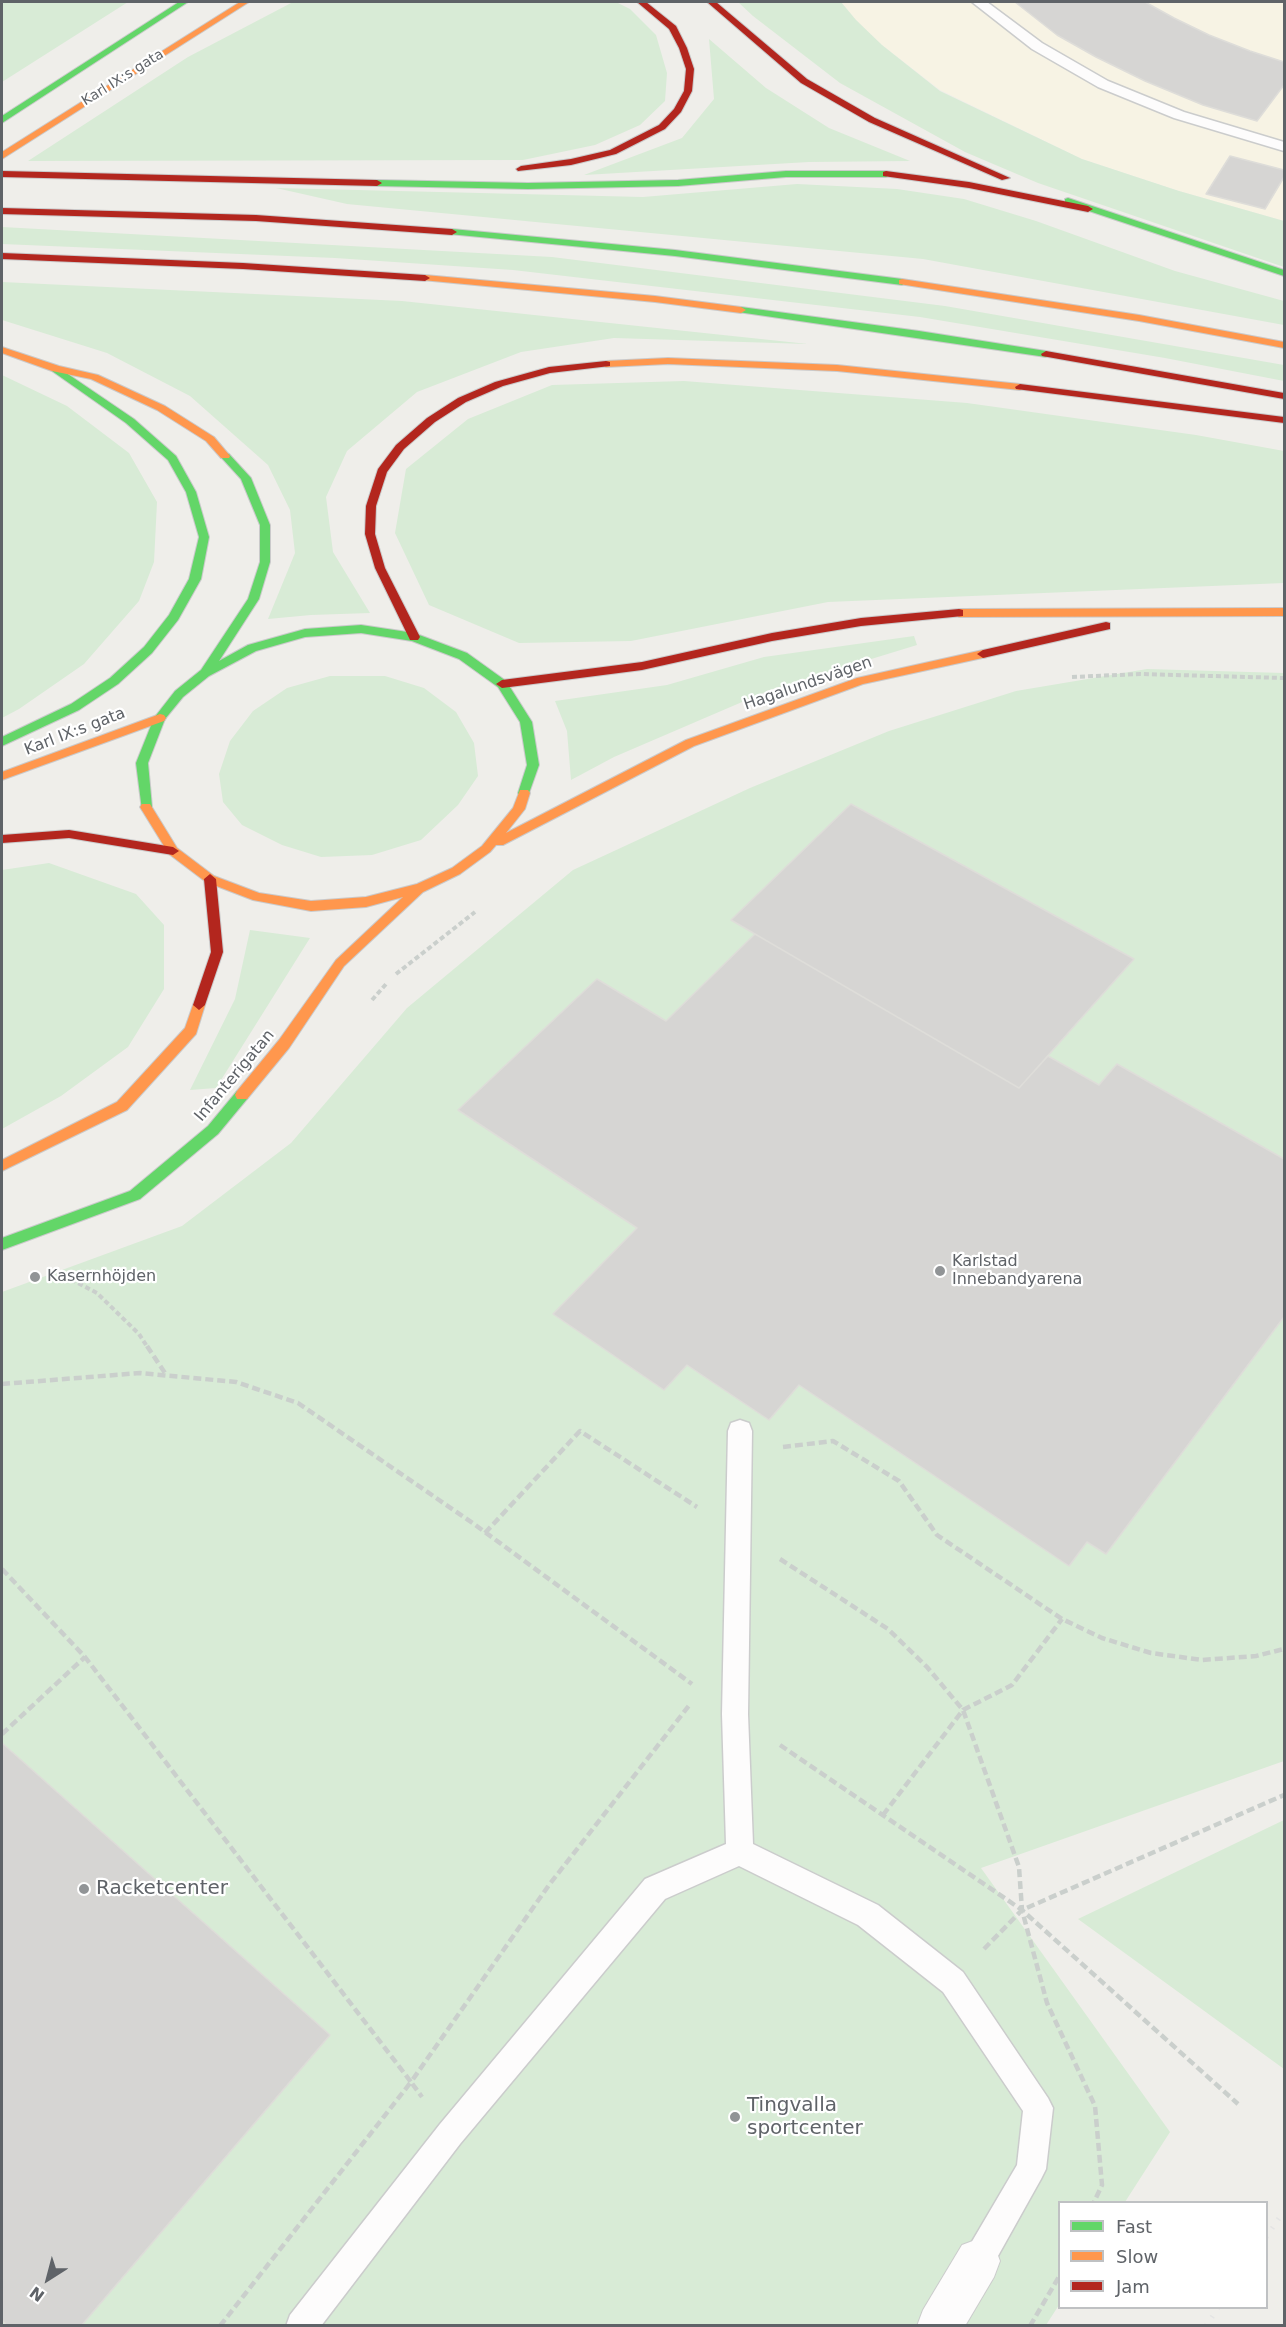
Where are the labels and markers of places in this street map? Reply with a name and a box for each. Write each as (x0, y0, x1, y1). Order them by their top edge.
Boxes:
place label: Karlstad Innebandyarena (952, 1252, 1082, 1290)
marker: Karlstad Innebandyarena (933, 1264, 947, 1278)
place label: Kasernhöjden (47, 1267, 156, 1287)
marker: Kasernhöjden (28, 1270, 42, 1284)
place label: Racketcenter (96, 1877, 228, 1901)
marker: Racketcenter (77, 1882, 91, 1896)
place label: Tingvalla sportcenter (747, 2094, 863, 2141)
marker: Tingvalla sportcenter (728, 2110, 742, 2124)

